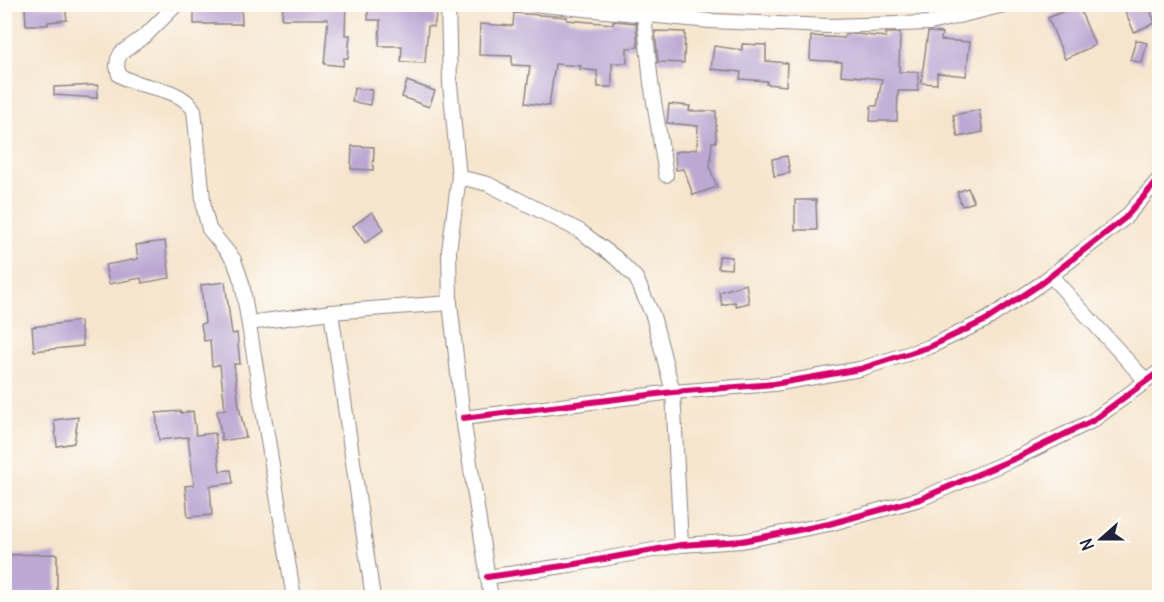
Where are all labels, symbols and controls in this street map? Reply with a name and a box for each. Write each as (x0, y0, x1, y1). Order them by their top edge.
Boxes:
north arrow (1071, 509, 1131, 569)
text: N (1076, 536, 1098, 553)

